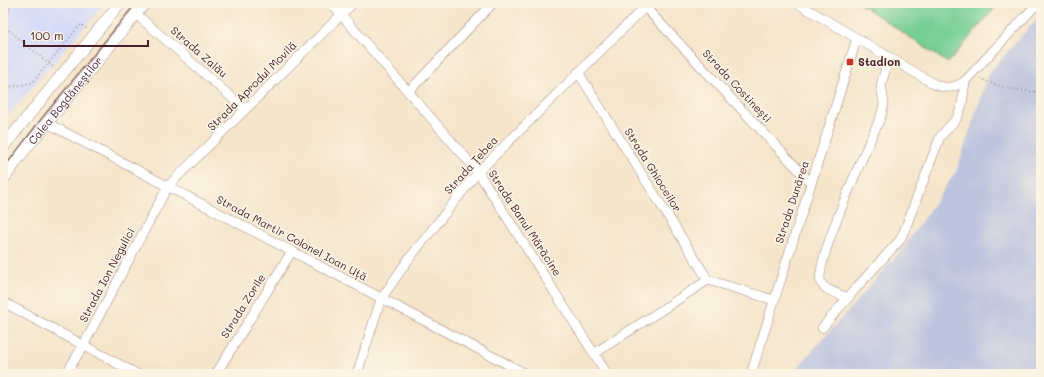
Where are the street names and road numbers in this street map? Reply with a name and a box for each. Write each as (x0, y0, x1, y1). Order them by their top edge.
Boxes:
street label: Strada Zalău (168, 23, 231, 80)
street label: Strada Aprodul Movilă (204, 38, 300, 134)
street label: Strada Costinești (699, 46, 775, 126)
street label: Calea Bogdăneștilor (24, 53, 105, 147)
street label: Strada Ghioceilor (622, 125, 685, 215)
street label: Strada Țebea (440, 132, 501, 197)
street label: Strada Dunărea (771, 158, 812, 245)
street label: Strada Banul Mărăcine (485, 167, 565, 279)
street label: Strada Martir Colonel Ioan Uță (214, 191, 370, 284)
street label: Strada Ion Negulici (75, 225, 138, 325)
street label: Strada Zorile (217, 271, 268, 341)

